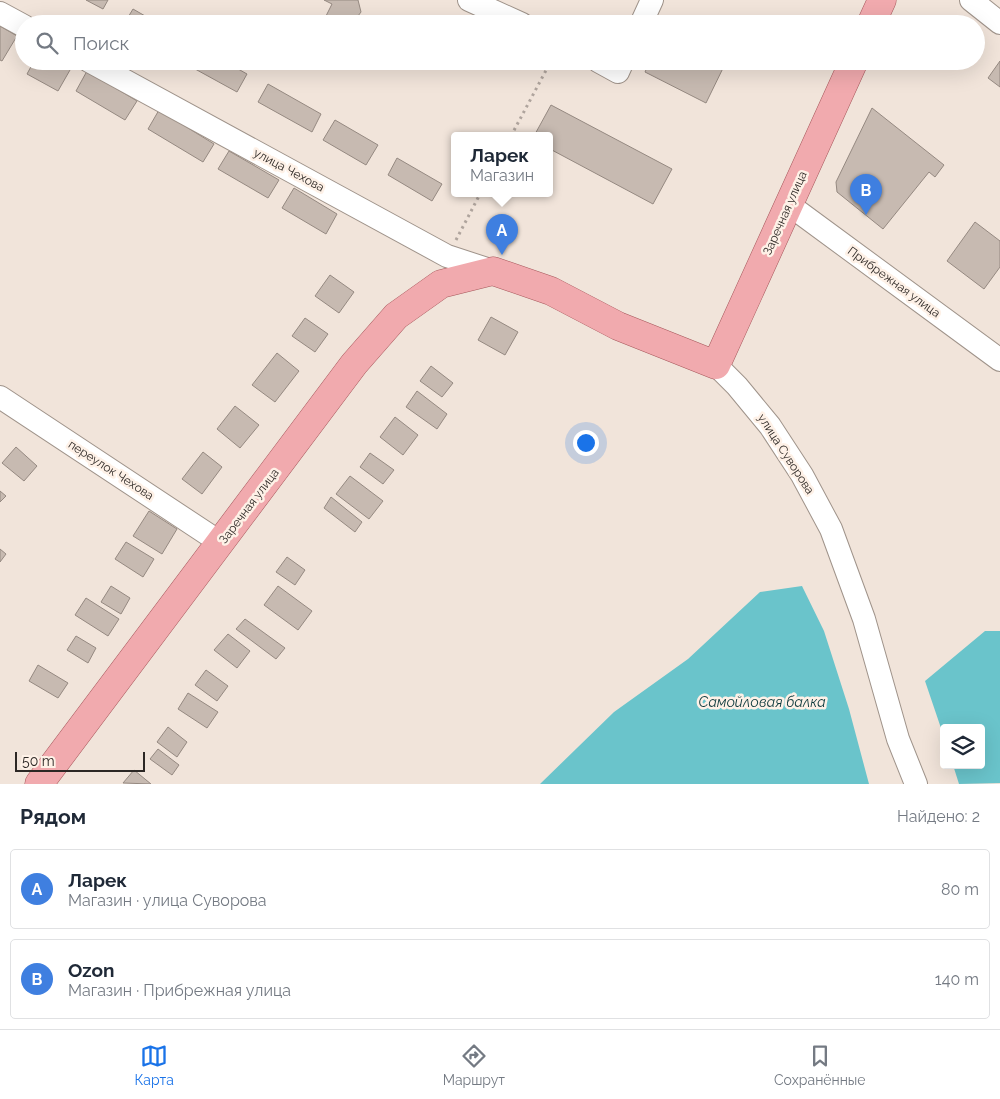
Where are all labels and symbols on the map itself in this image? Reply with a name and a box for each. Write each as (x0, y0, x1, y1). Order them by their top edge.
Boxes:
street label: улица Чехова (251, 146, 327, 194)
street label: Заречная улица (760, 169, 810, 257)
pin: B (850, 174, 882, 215)
pin: A (486, 214, 518, 255)
street label: Прибрежная улица (845, 244, 943, 320)
street label: улица Суворова (755, 411, 817, 497)
your location (573, 430, 599, 456)
street label: переулок Чехова (66, 437, 156, 503)
street label: Заречная улица (216, 466, 282, 546)
water label: Самойловая балка (698, 694, 826, 710)
scale bar (15, 749, 145, 772)

